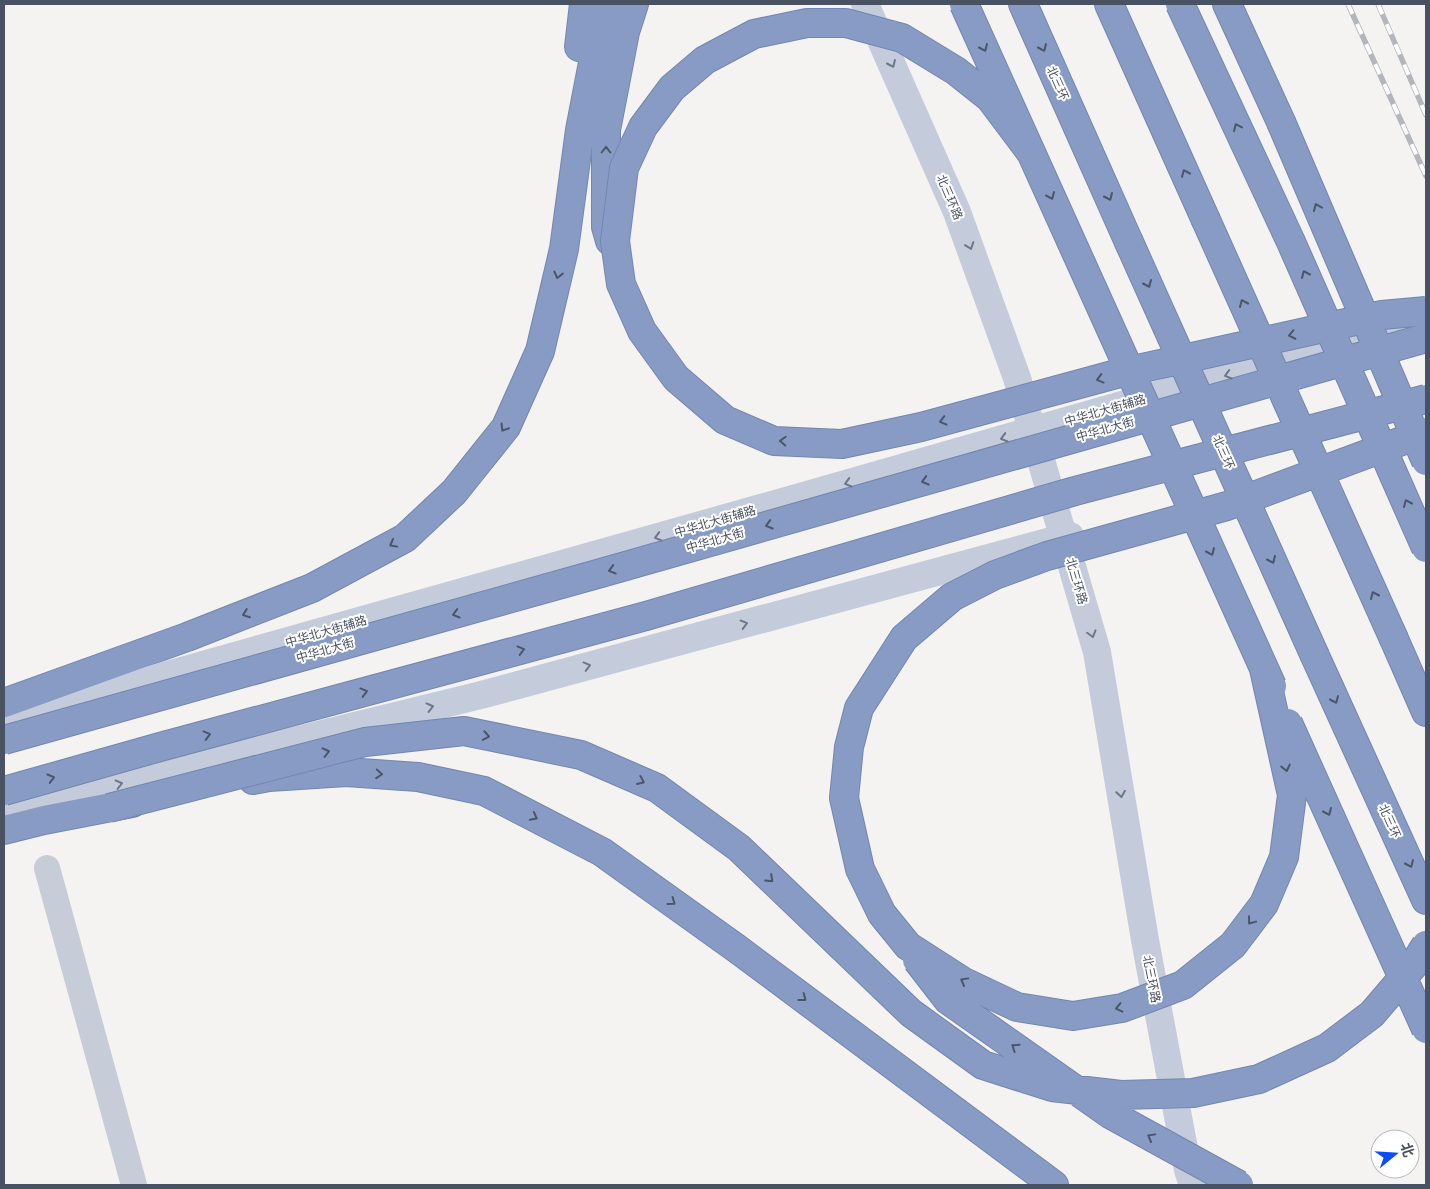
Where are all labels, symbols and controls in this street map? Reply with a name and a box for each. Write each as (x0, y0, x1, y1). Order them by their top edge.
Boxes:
one-way arrow (978, 43, 989, 52)
one-way arrow (1036, 43, 1047, 52)
one-way arrow (885, 59, 896, 68)
street label: 北三环 (1045, 64, 1071, 102)
one-way arrow (1233, 123, 1244, 132)
one-way arrow (601, 145, 611, 153)
one-way arrow (1180, 169, 1191, 178)
street label: 北三环路 (935, 172, 965, 222)
one-way arrow (1045, 191, 1056, 200)
one-way arrow (1102, 192, 1113, 201)
one-way arrow (1313, 203, 1324, 212)
one-way arrow (964, 241, 974, 250)
one-way arrow (1301, 270, 1312, 279)
one-way arrow (553, 271, 564, 280)
one-way arrow (1142, 279, 1152, 288)
one-way arrow (1238, 299, 1249, 308)
one-way arrow (1288, 329, 1297, 340)
one-way arrow (1224, 369, 1233, 379)
one-way arrow (1096, 373, 1104, 383)
street label: 中华北大街辅路 (1063, 392, 1147, 428)
street label: 中华北大街 (1074, 414, 1136, 444)
one-way arrow (939, 415, 947, 425)
one-way arrow (501, 422, 511, 431)
one-way arrow (1001, 433, 1009, 443)
street label: 北三环 (1211, 433, 1237, 471)
one-way arrow (779, 436, 787, 447)
one-way arrow (921, 475, 929, 485)
one-way arrow (845, 478, 853, 488)
one-way arrow (1402, 499, 1413, 508)
street label: 中华北大街辅路 (673, 503, 757, 539)
one-way arrow (765, 520, 773, 530)
street label: 中华北大街 (684, 525, 746, 555)
one-way arrow (654, 531, 663, 542)
one-way arrow (389, 538, 398, 548)
one-way arrow (1205, 547, 1216, 556)
one-way arrow (1266, 555, 1277, 564)
street label: 北三环路 (1064, 556, 1090, 606)
one-way arrow (609, 564, 617, 574)
one-way arrow (1369, 591, 1380, 600)
one-way arrow (243, 608, 251, 618)
one-way arrow (452, 608, 460, 618)
street label: 中华北大街辅路 (284, 613, 368, 649)
one-way arrow (740, 620, 748, 630)
one-way arrow (1087, 630, 1097, 638)
street label: 中华北大街 (294, 635, 356, 665)
one-way arrow (516, 645, 524, 655)
one-way arrow (583, 661, 592, 672)
one-way arrow (360, 687, 369, 698)
one-way arrow (1329, 695, 1340, 704)
one-way arrow (425, 702, 434, 713)
one-way arrow (203, 730, 211, 740)
one-way arrow (482, 730, 491, 740)
one-way arrow (322, 747, 331, 758)
one-way arrow (1280, 763, 1291, 772)
one-way arrow (376, 769, 384, 780)
one-way arrow (46, 773, 55, 784)
one-way arrow (637, 775, 645, 785)
one-way arrow (115, 779, 123, 789)
one-way arrow (1115, 790, 1125, 798)
street label: 北三环 (1377, 802, 1403, 840)
one-way arrow (1322, 807, 1333, 816)
one-way arrow (529, 811, 538, 821)
one-way arrow (1403, 859, 1414, 868)
one-way arrow (764, 873, 773, 882)
one-way arrow (666, 896, 676, 905)
one-way arrow (1249, 915, 1257, 924)
street label: 北三环路 (1141, 954, 1163, 1004)
one-way arrow (960, 978, 969, 988)
one-way arrow (797, 992, 807, 1001)
one-way arrow (1115, 1002, 1123, 1013)
one-way arrow (1011, 1044, 1021, 1053)
north arrow (1370, 1129, 1420, 1179)
one-way arrow (1147, 1133, 1156, 1143)
text: 北 (1398, 1141, 1417, 1159)

